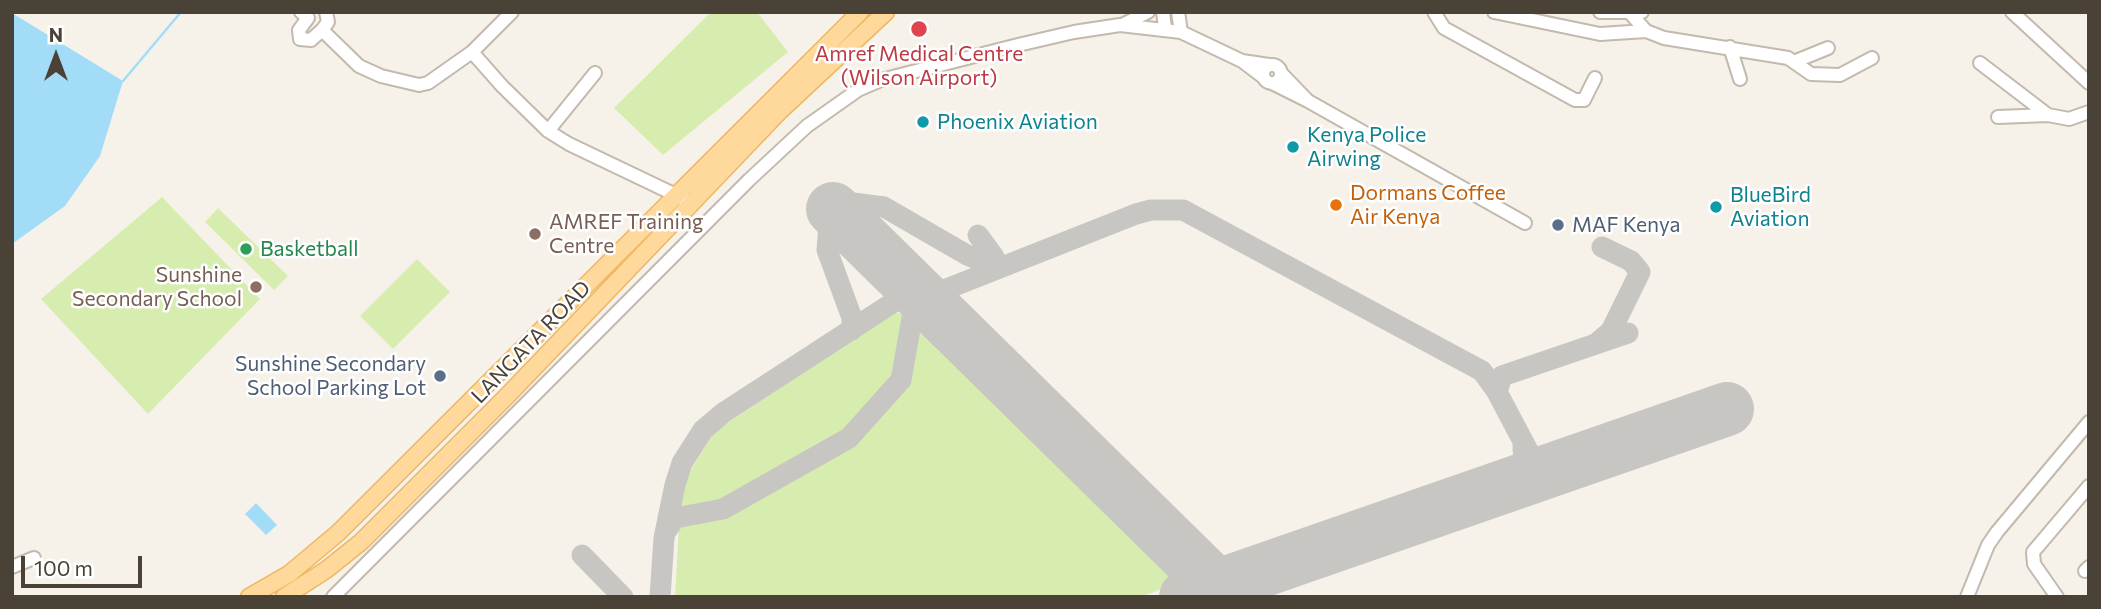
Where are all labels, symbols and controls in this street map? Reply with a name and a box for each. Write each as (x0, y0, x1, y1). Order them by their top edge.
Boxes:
marker: Amref Medical Centre (Wilson Airport) (909, 19, 929, 39)
north arrow (21, 21, 91, 91)
text: N (49, 23, 63, 46)
place label: Amref Medical Centre (Wilson Airport) (815, 41, 1023, 91)
place label: Phoenix Aviation (937, 109, 1098, 135)
marker: Phoenix Aviation (915, 114, 931, 130)
place label: Kenya Police Airwing (1307, 122, 1426, 172)
marker: Kenya Police Airwing (1285, 139, 1301, 155)
place label: Dormans Coffee Air Kenya (1350, 180, 1506, 230)
place label: BlueBird Aviation (1730, 182, 1811, 232)
marker: Dormans Coffee Air Kenya (1328, 197, 1344, 213)
marker: BlueBird Aviation (1708, 199, 1724, 215)
place label: AMREF Training Centre (549, 209, 703, 259)
place label: MAF Kenya (1572, 212, 1681, 238)
marker: MAF Kenya (1550, 217, 1566, 233)
marker: AMREF Training Centre (527, 226, 543, 242)
place label: Basketball (260, 236, 359, 262)
marker: Basketball (238, 241, 254, 257)
place label: Sunshine Secondary School (72, 262, 242, 312)
street label: LANGATA ROAD (466, 275, 596, 409)
marker: Sunshine Secondary School (248, 279, 264, 295)
place label: Sunshine Secondary School Parking Lot (235, 351, 426, 401)
marker: Sunshine Secondary School Parking Lot (432, 368, 448, 384)
scale bar (24, 542, 145, 586)
text: 100 m (34, 555, 93, 580)

